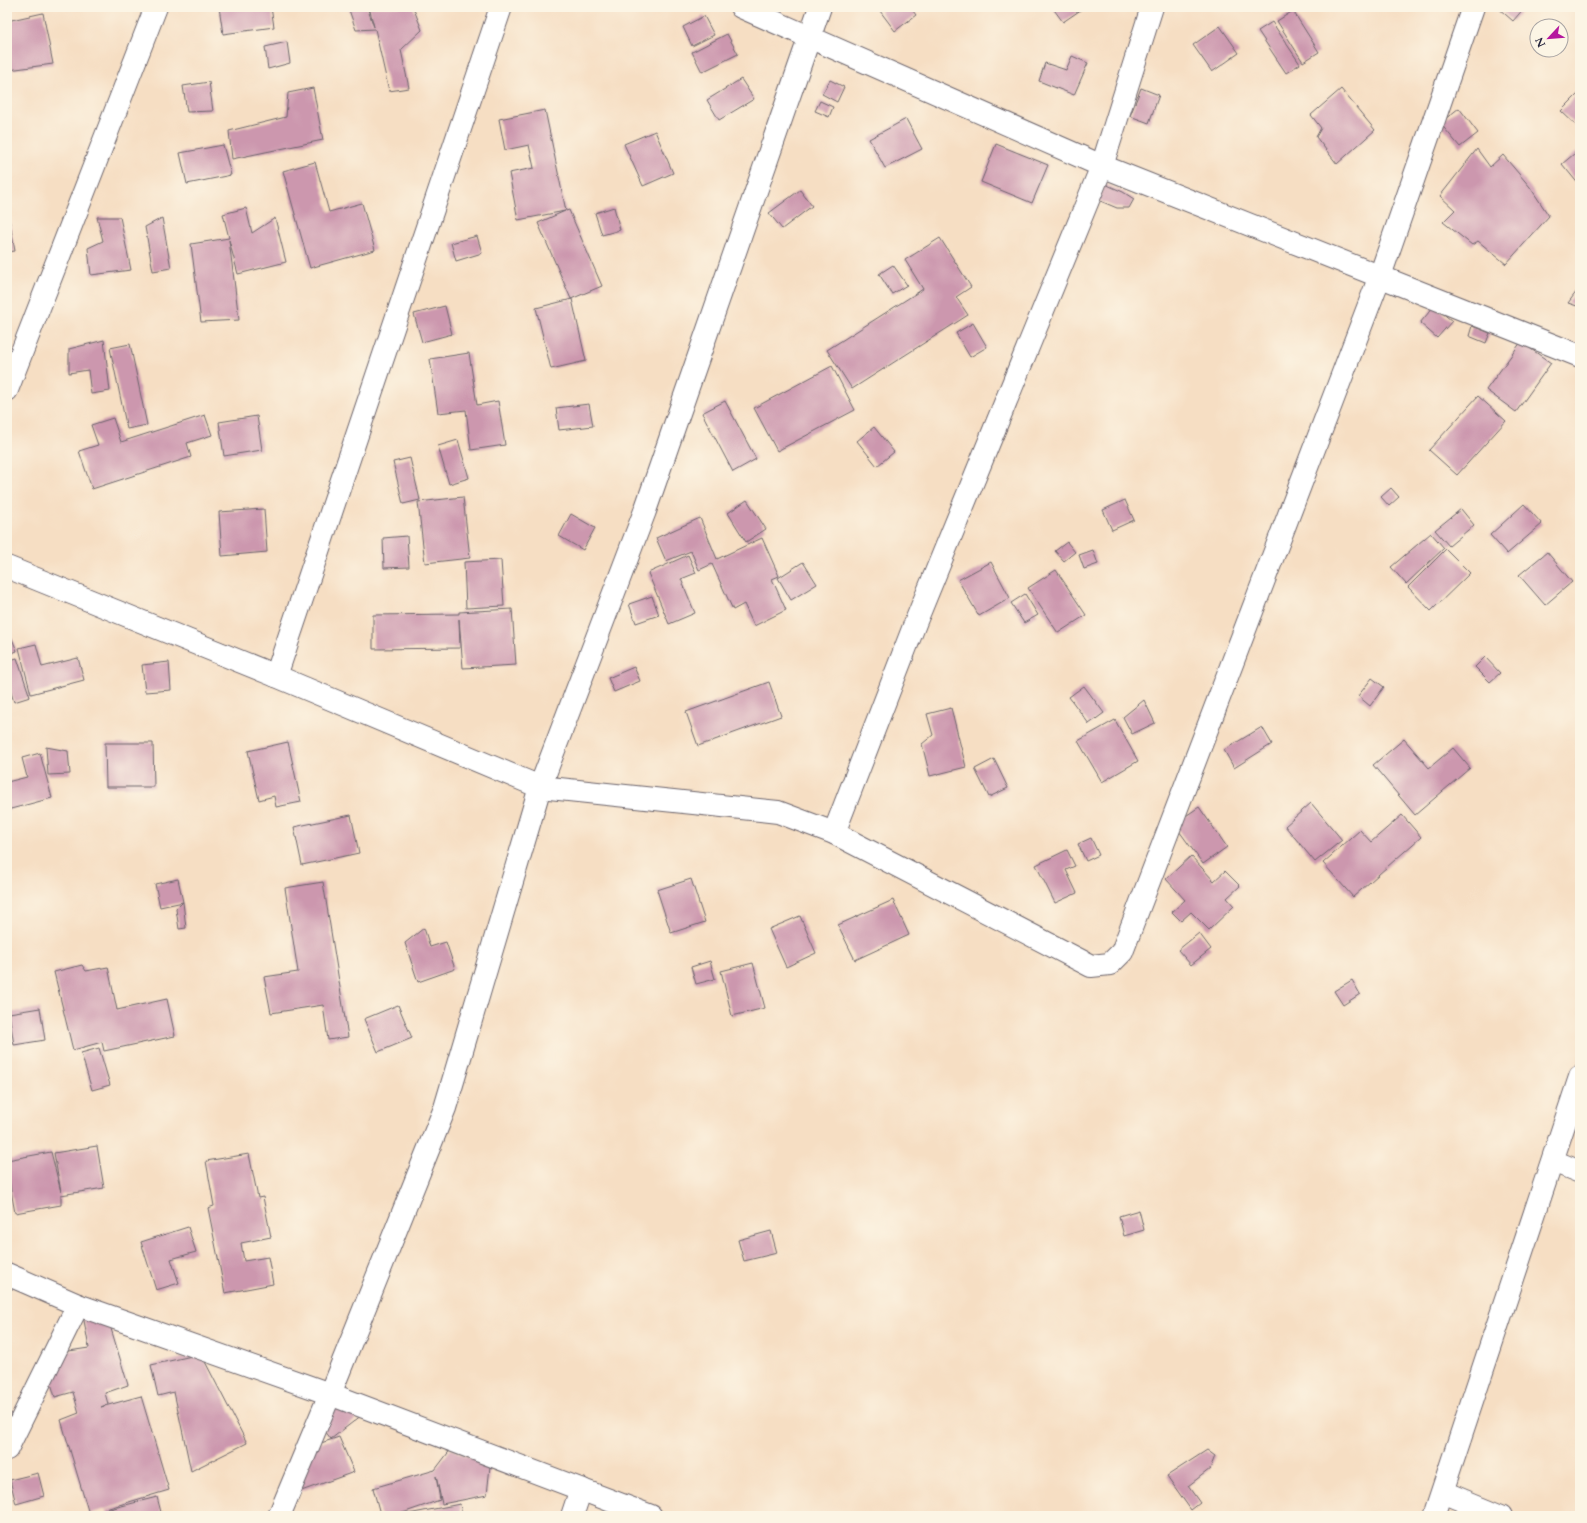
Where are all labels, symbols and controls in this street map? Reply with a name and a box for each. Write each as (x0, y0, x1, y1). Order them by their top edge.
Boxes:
north arrow (1529, 18, 1569, 58)
text: N (1531, 34, 1549, 50)

